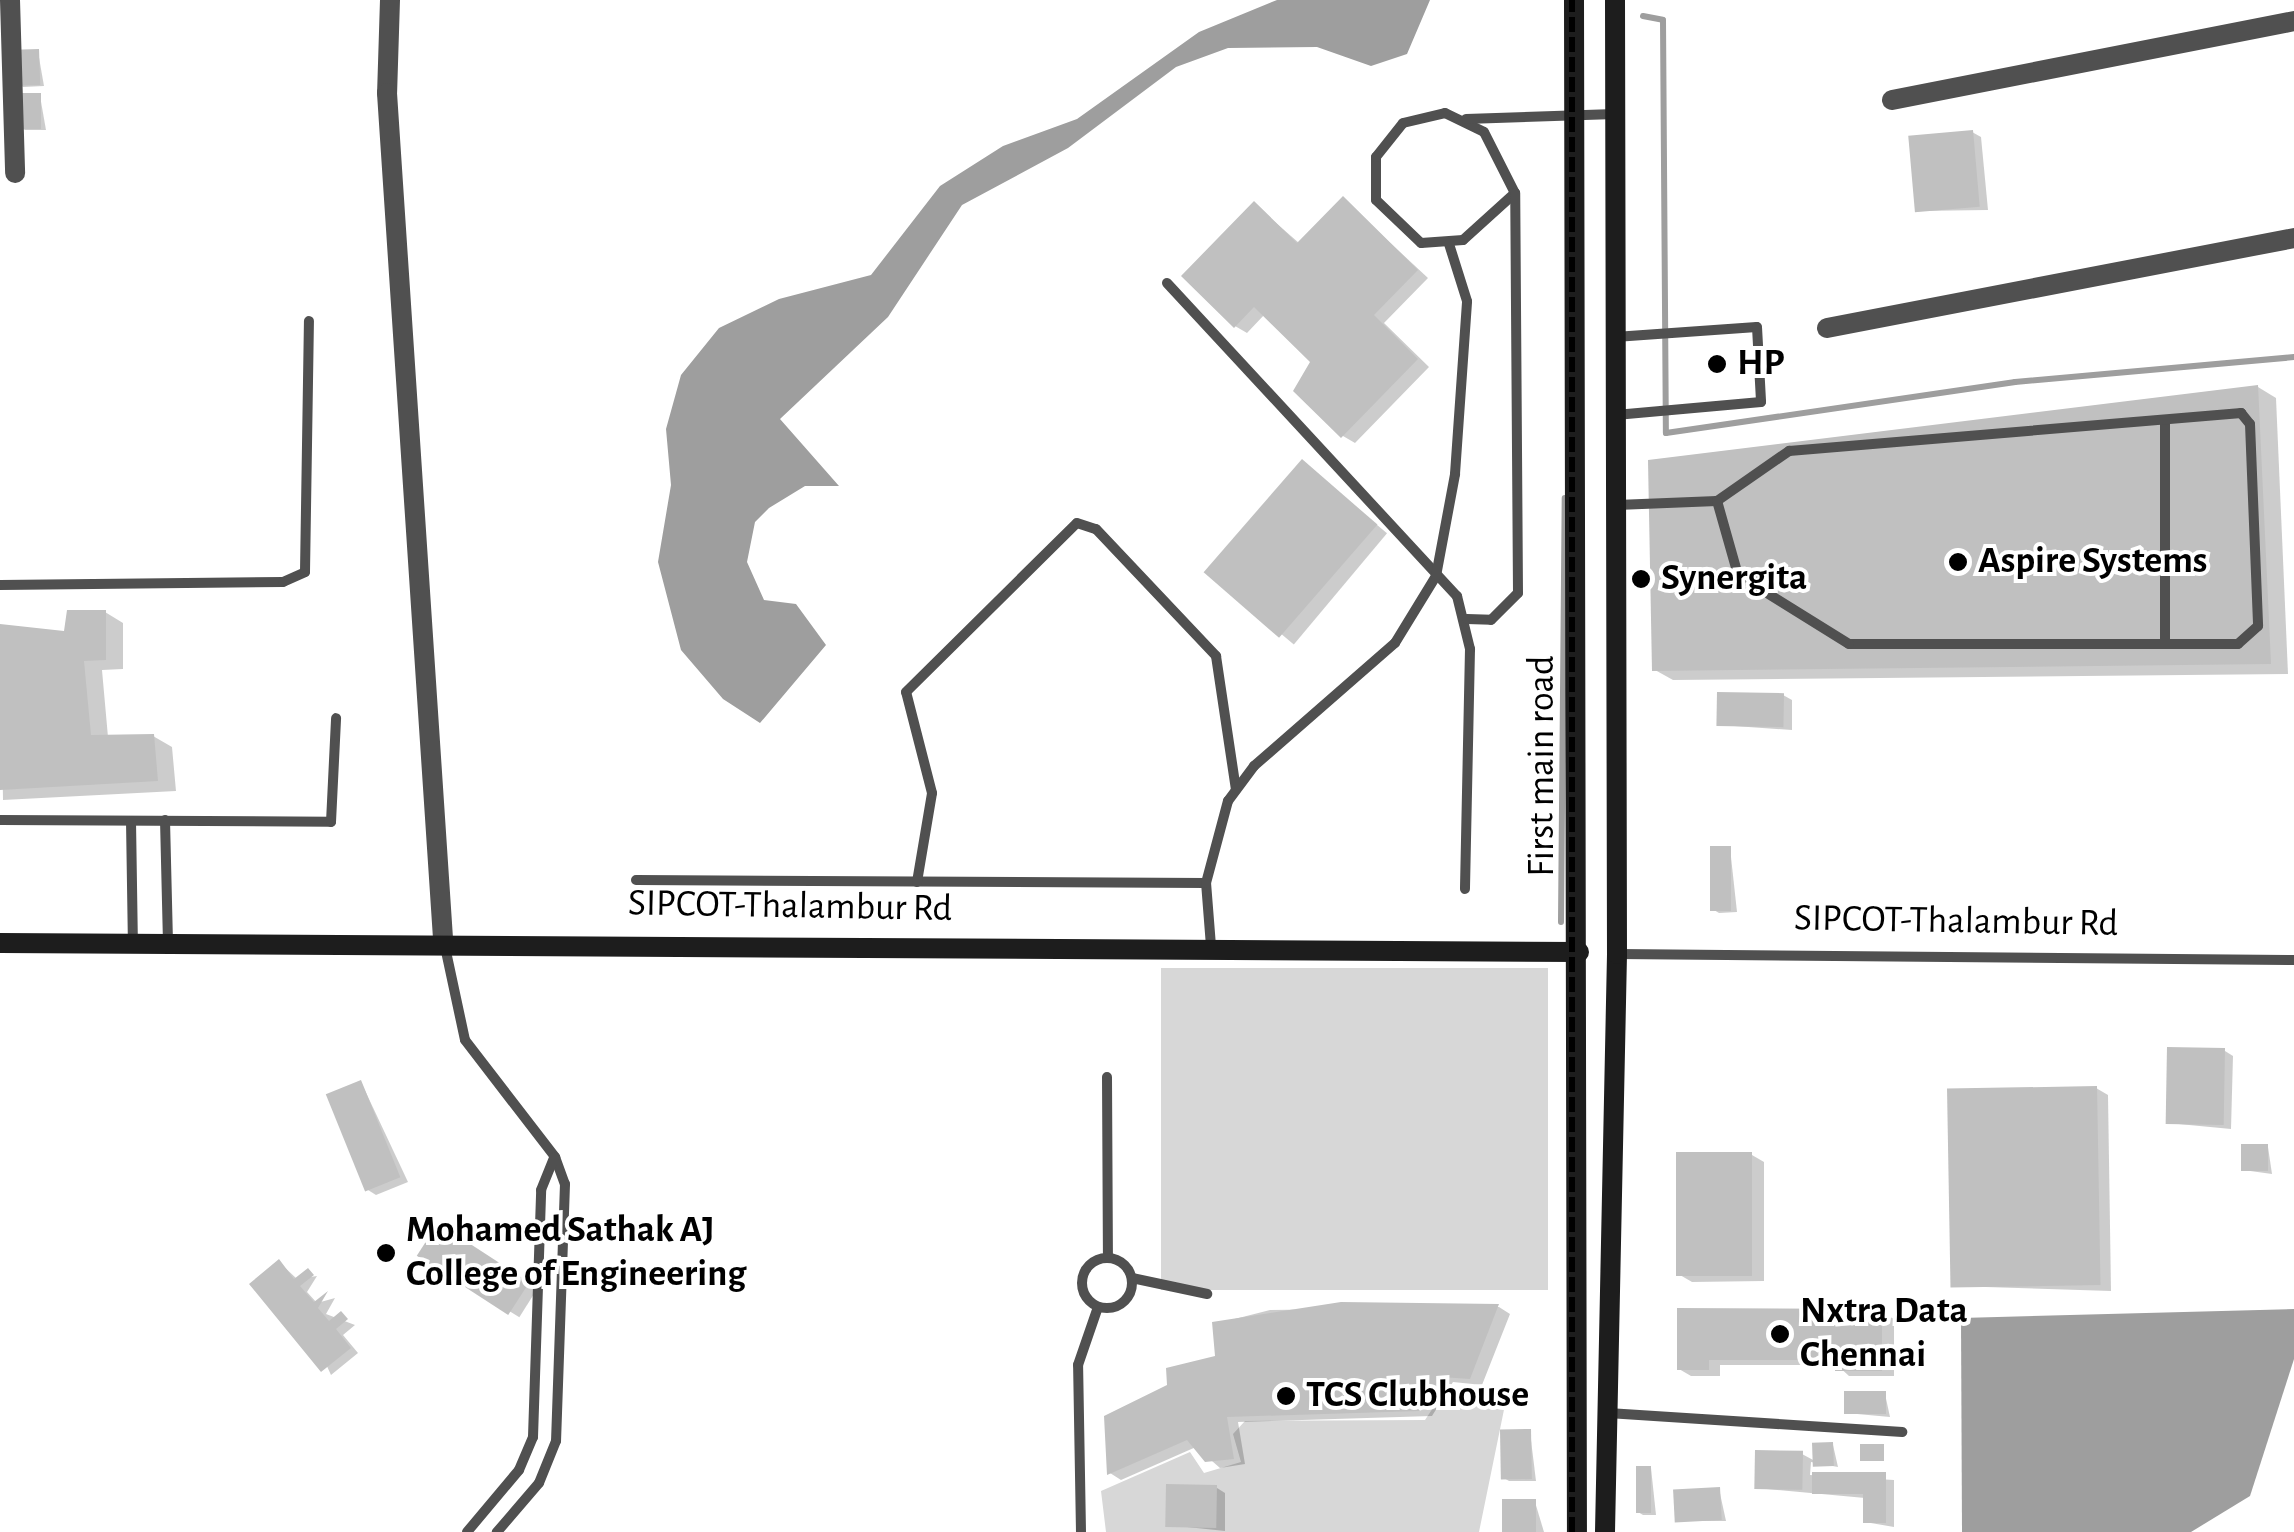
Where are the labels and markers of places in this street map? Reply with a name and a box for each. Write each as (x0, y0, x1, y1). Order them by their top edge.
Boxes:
place label: HP (1737, 341, 1784, 387)
marker: HP (1706, 353, 1728, 375)
place label: Aspire Systems (1978, 539, 2207, 585)
marker: Aspire Systems (1947, 551, 1969, 573)
place label: Synergita (1661, 556, 1807, 602)
marker: Synergita (1630, 568, 1652, 590)
place label: Mohamed Sathak AJ College of Engineering (406, 1208, 746, 1298)
marker: Mohamed Sathak AJ College of Engineering (375, 1242, 397, 1264)
place label: Nxtra Data Chennai (1800, 1289, 1968, 1378)
marker: Nxtra Data Chennai (1769, 1323, 1791, 1345)
place label: TCS Clubhouse (1306, 1373, 1529, 1419)
marker: TCS Clubhouse (1275, 1385, 1297, 1407)

